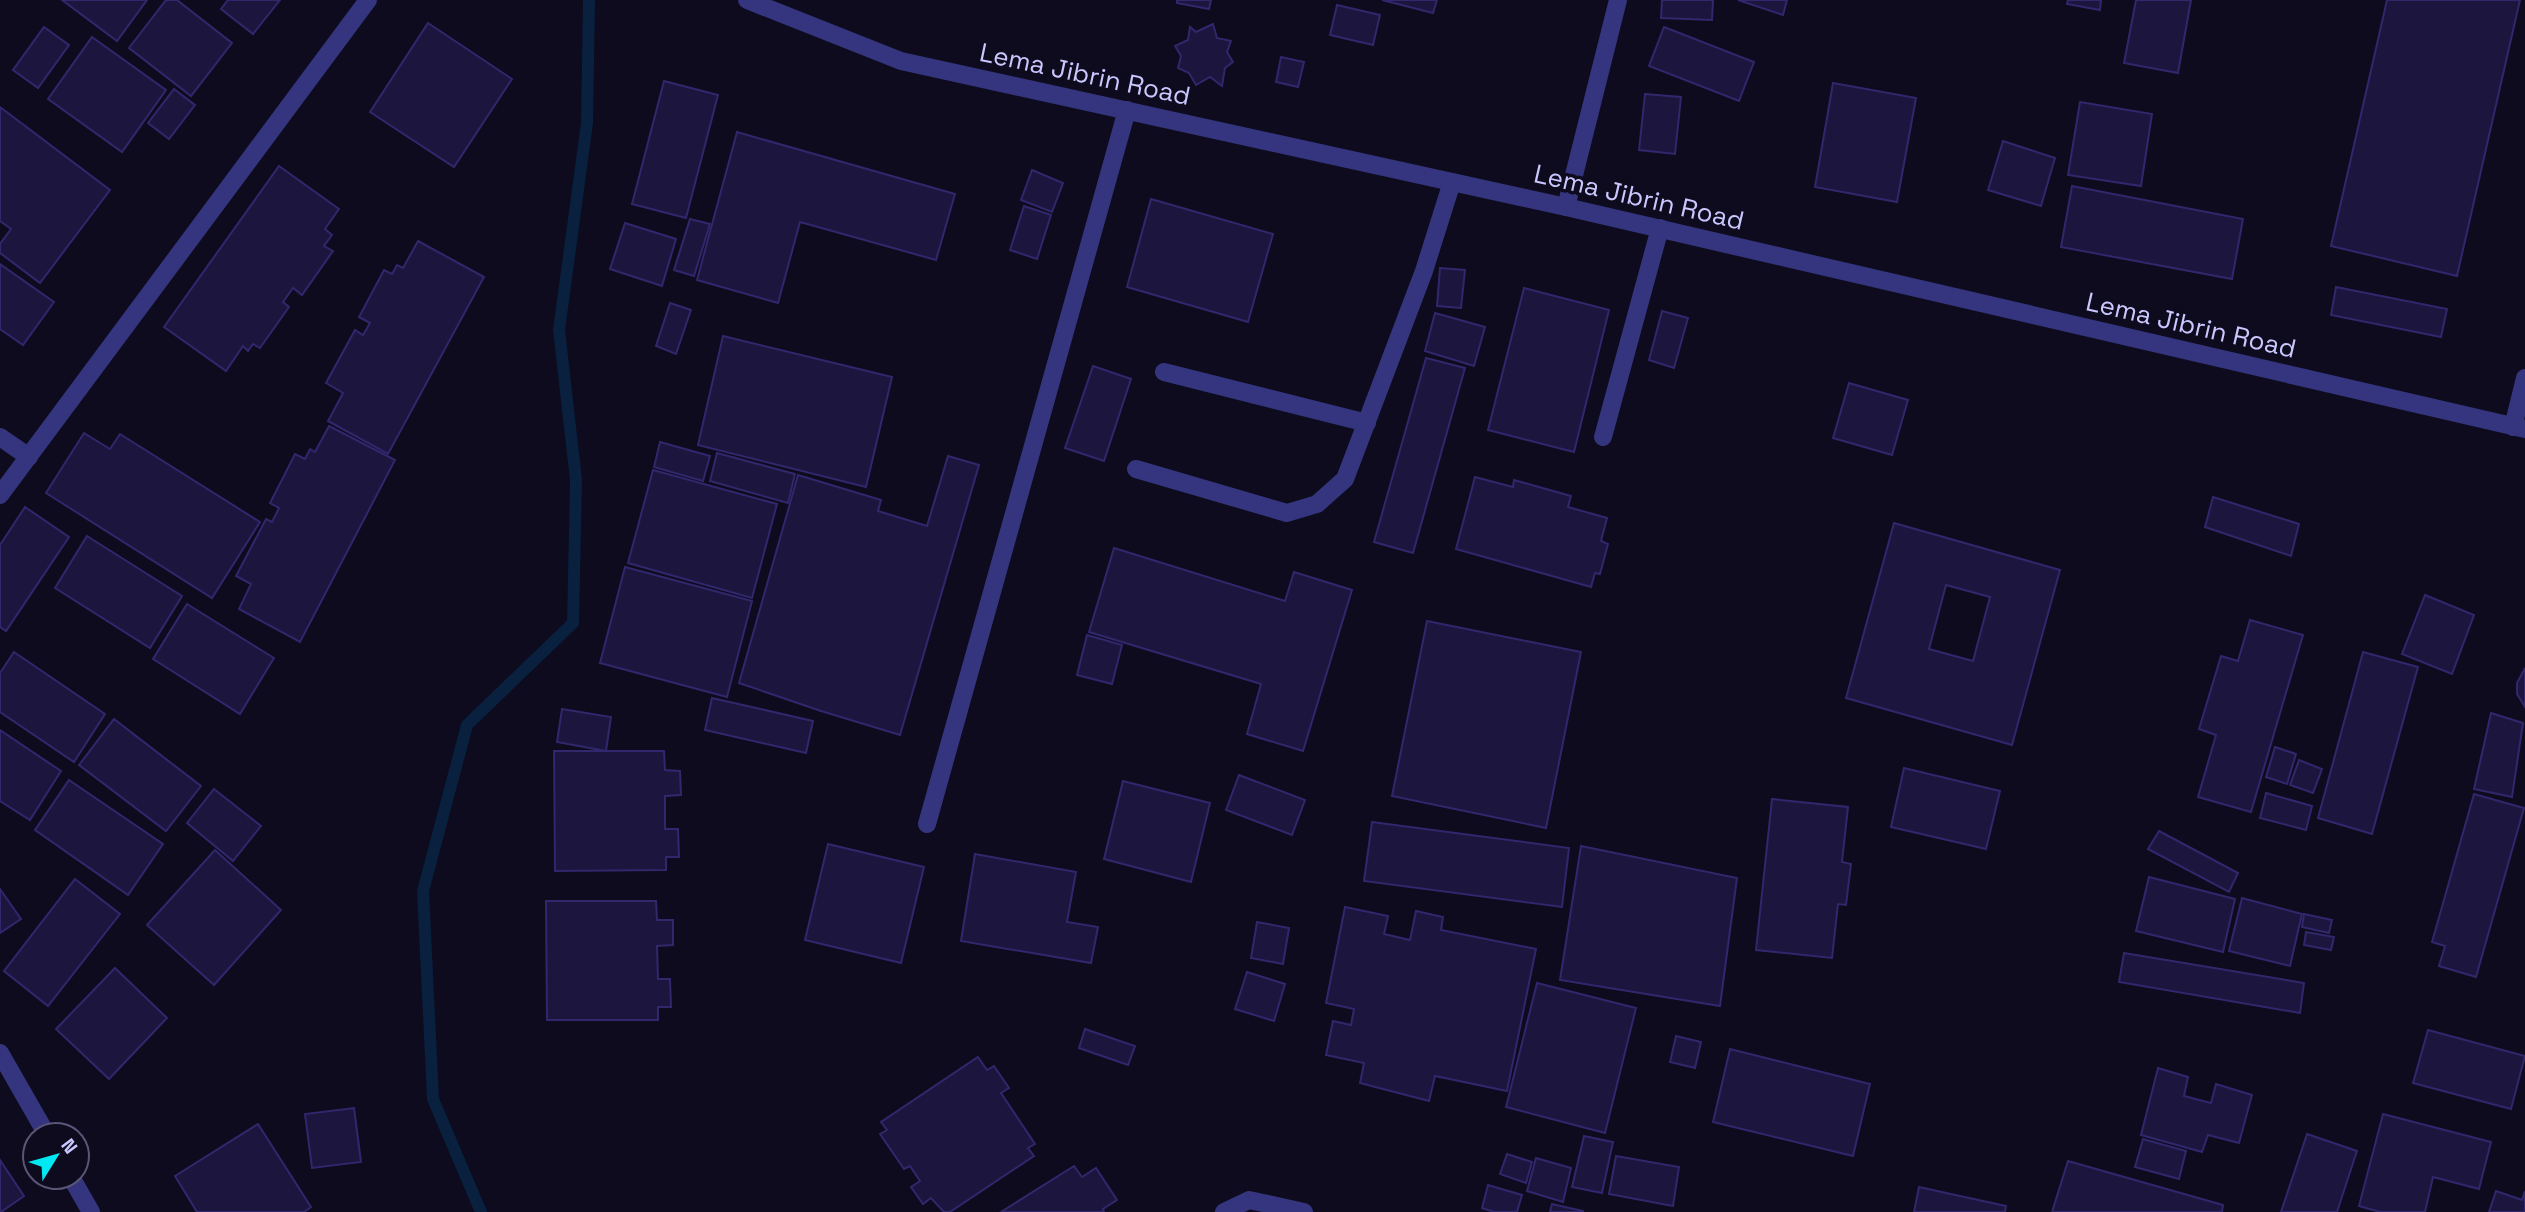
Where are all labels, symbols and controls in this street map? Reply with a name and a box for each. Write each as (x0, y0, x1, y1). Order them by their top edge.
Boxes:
street label: Lema Jibrin Road (976, 35, 1194, 113)
street label: Lema Jibrin Road (1531, 156, 1747, 238)
street label: Lema Jibrin Road (2083, 284, 2299, 366)
north arrow (21, 1121, 91, 1191)
text: N (55, 1133, 83, 1159)

